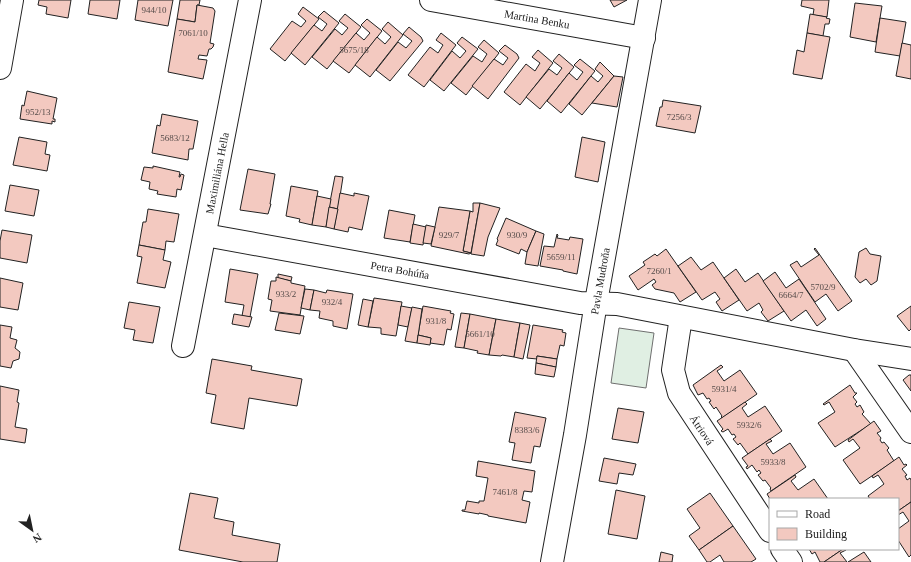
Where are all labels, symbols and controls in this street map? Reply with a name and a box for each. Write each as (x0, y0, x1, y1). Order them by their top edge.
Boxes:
house number: 944/10 (141, 5, 167, 15)
street label: Martina Benku (503, 7, 571, 31)
house number: 7061/10 (178, 28, 208, 38)
house number: 5675/18 (339, 45, 369, 55)
house number: 952/13 (25, 107, 51, 117)
house number: 7256/3 (666, 112, 692, 122)
street label: Maximiliána Hella (203, 131, 231, 215)
house number: 5683/12 (160, 133, 190, 143)
house number: 929/7 (439, 230, 460, 240)
house number: 930/9 (507, 230, 528, 240)
street label: Pavla Mudroňa (588, 247, 612, 315)
house number: 5659/11 (546, 252, 576, 262)
street label: Petra Bohúňa (370, 259, 430, 281)
house number: 7260/1 (646, 266, 672, 276)
house number: 5702/9 (810, 282, 836, 292)
house number: 933/2 (276, 289, 296, 299)
house number: 6664/7 (778, 290, 804, 300)
house number: 932/4 (322, 297, 343, 307)
house number: 931/8 (426, 316, 447, 326)
house number: 5661/10 (465, 329, 495, 339)
house number: 5931/4 (711, 384, 737, 394)
street label: Átriová (688, 413, 716, 447)
house number: 5932/6 (736, 420, 762, 430)
house number: 8383/6 (514, 425, 540, 435)
house number: 5933/8 (760, 457, 786, 467)
house number: 7461/8 (492, 487, 518, 497)
legend (769, 498, 899, 550)
text: Road (805, 507, 830, 521)
north arrow (12, 510, 52, 550)
text: Building (805, 527, 847, 541)
text: N (31, 531, 44, 546)

